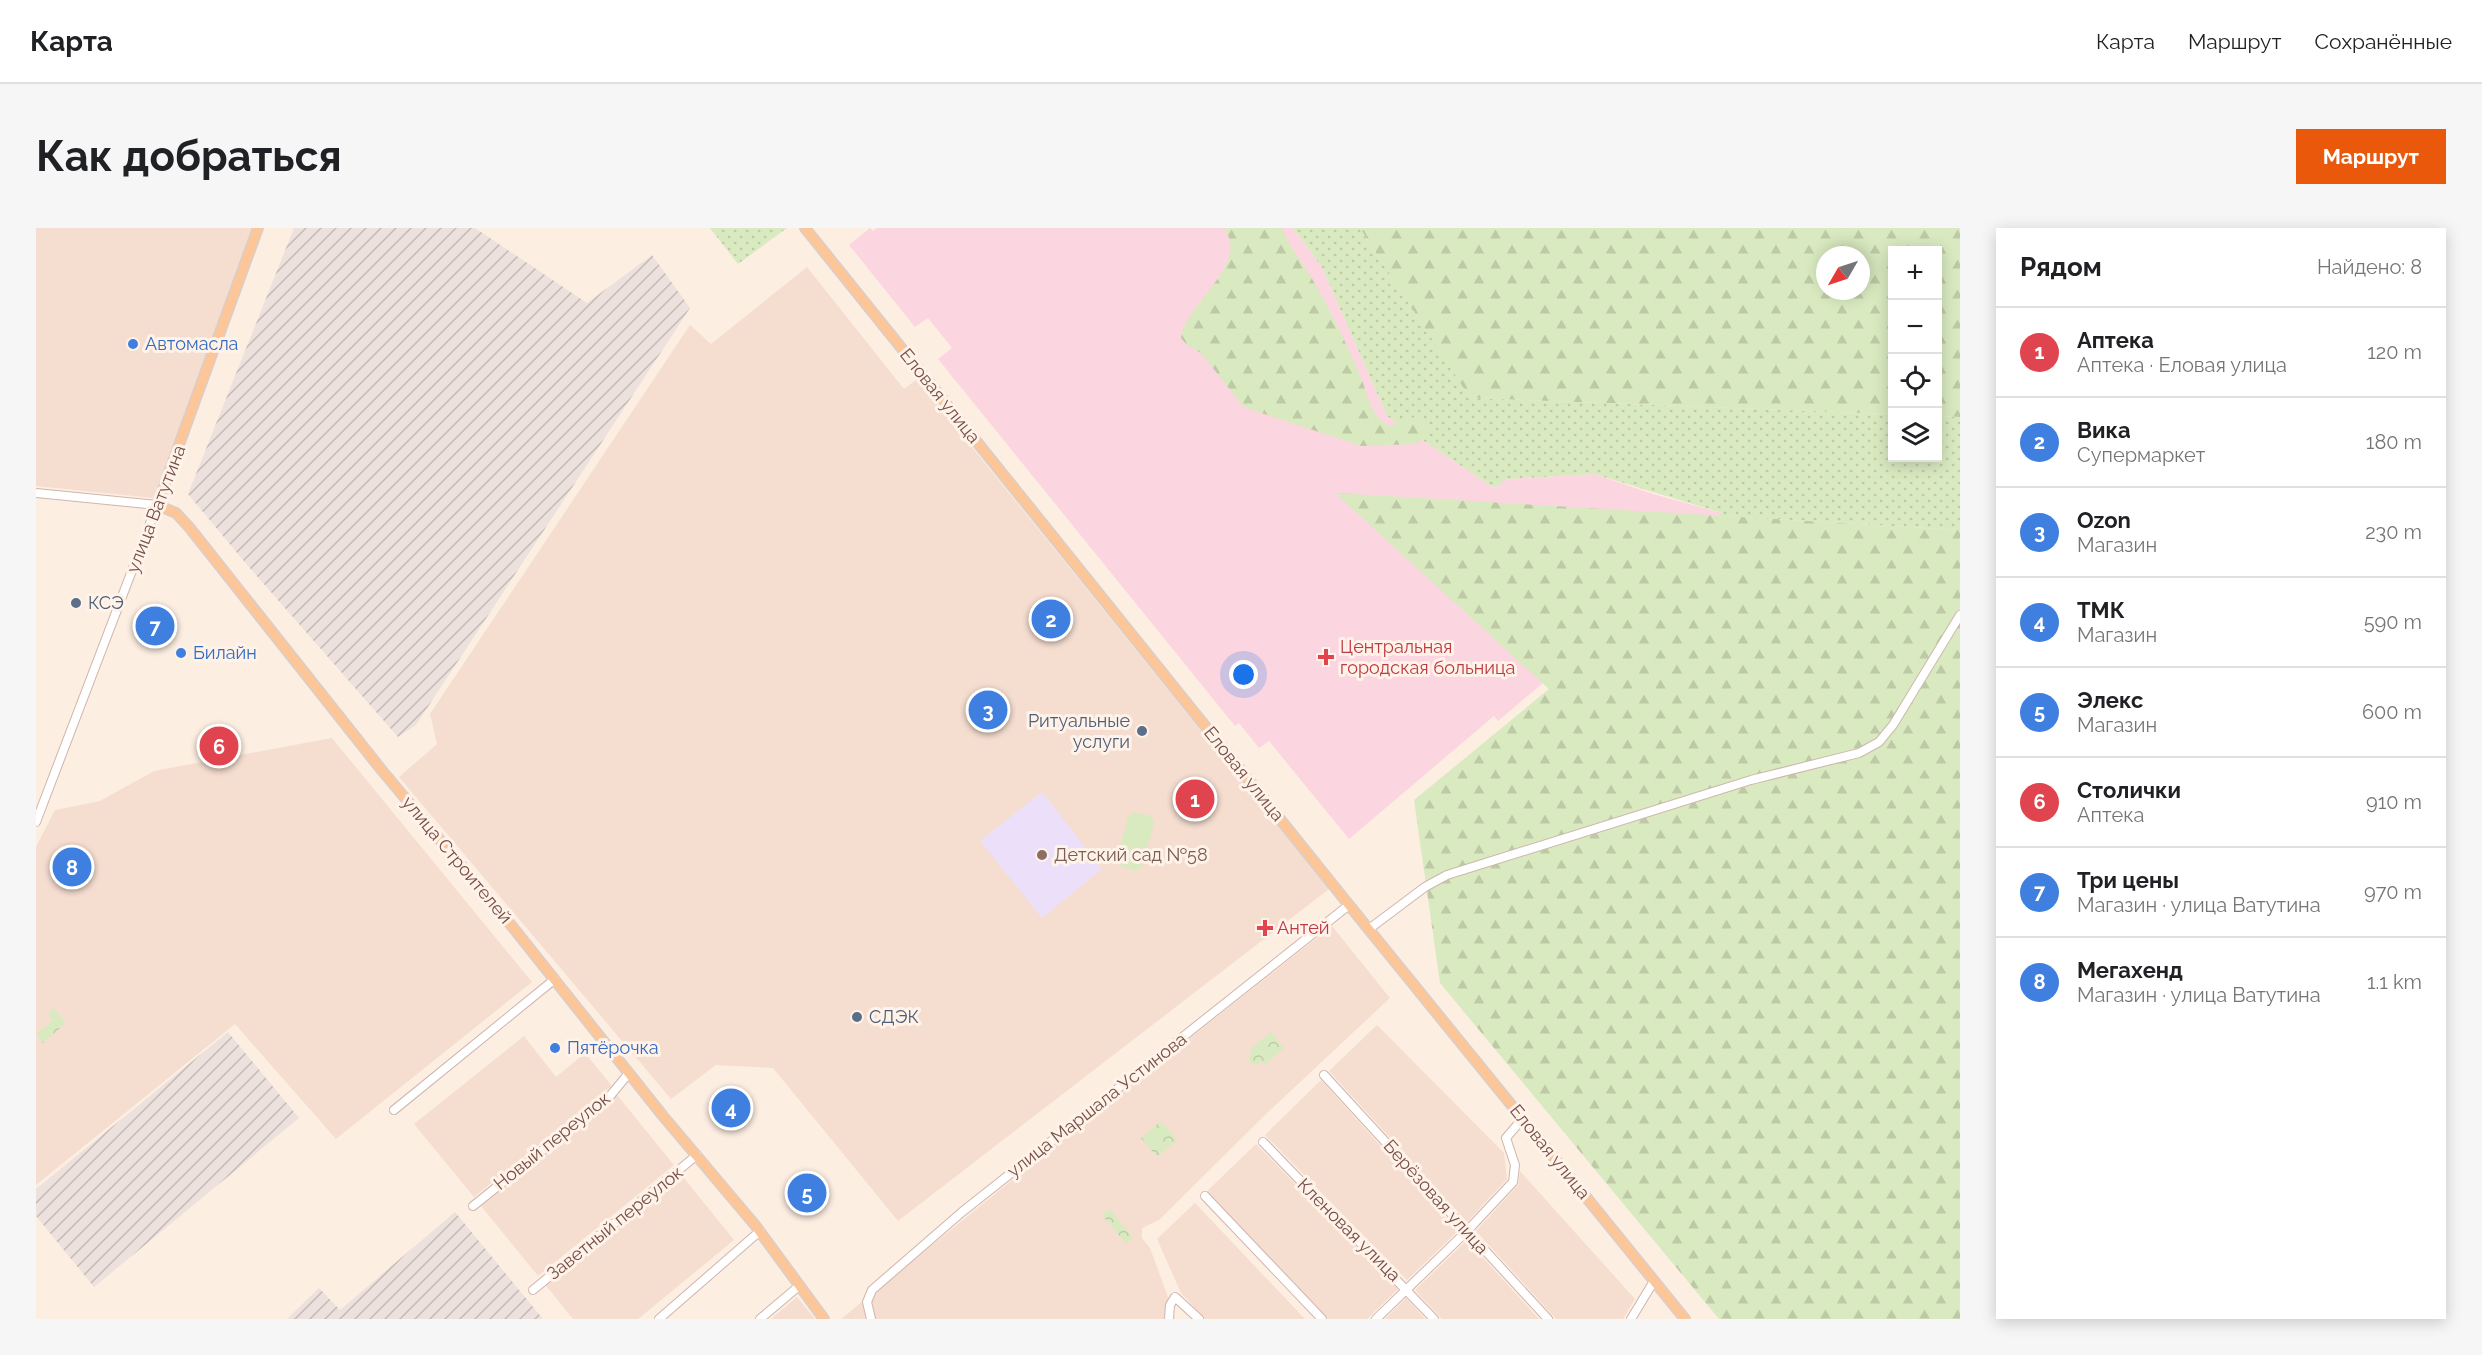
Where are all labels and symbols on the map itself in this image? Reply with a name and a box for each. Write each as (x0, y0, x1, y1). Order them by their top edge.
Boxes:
north arrow (1816, 246, 1870, 300)
place label: Автомасла (145, 333, 238, 354)
marker: Автомасла (126, 337, 140, 351)
street label: Еловая улица (896, 344, 985, 447)
street label: улица Ватутина (122, 442, 190, 576)
place label: КСЭ (88, 592, 124, 613)
marker: КСЭ (69, 596, 83, 610)
pin: 2 (1032, 596, 1070, 642)
pin: 7 (136, 604, 174, 648)
place label: Центральная городская больница (1340, 636, 1515, 678)
place label: Билайн (193, 642, 257, 663)
marker: Билайн (174, 646, 188, 660)
marker: Центральная городская больница (1317, 648, 1335, 666)
your location (1229, 660, 1258, 689)
pin: 3 (968, 688, 1008, 732)
place label: Ритуальные услуги (1028, 710, 1130, 752)
street label: Еловая улица (1200, 722, 1289, 825)
pin: 6 (200, 724, 238, 768)
marker: Ритуальные услуги (1135, 724, 1149, 738)
pin: 1 (1176, 776, 1214, 822)
street label: улица Строителей (398, 792, 517, 928)
pin: 8 (52, 844, 92, 890)
place label: Детский сад №58 (1054, 844, 1208, 865)
marker: Детский сад №58 (1035, 848, 1049, 862)
place label: Антей (1277, 917, 1330, 938)
marker: Антей (1258, 921, 1272, 935)
place label: СДЭК (869, 1006, 919, 1027)
marker: СДЭК (850, 1010, 864, 1024)
street label: улица Маршала Устинова (1003, 1028, 1191, 1181)
place label: Пятёрочка (567, 1037, 659, 1058)
marker: Пятёрочка (548, 1041, 562, 1055)
pin: 4 (712, 1086, 750, 1130)
street label: Новый переулок (489, 1087, 614, 1194)
street label: Еловая улица (1506, 1100, 1595, 1203)
street label: Берёзовая улица (1379, 1135, 1493, 1258)
street label: Заветный переулок (543, 1161, 687, 1284)
pin: 5 (788, 1170, 826, 1216)
street label: Кленовая улица (1293, 1174, 1405, 1286)

